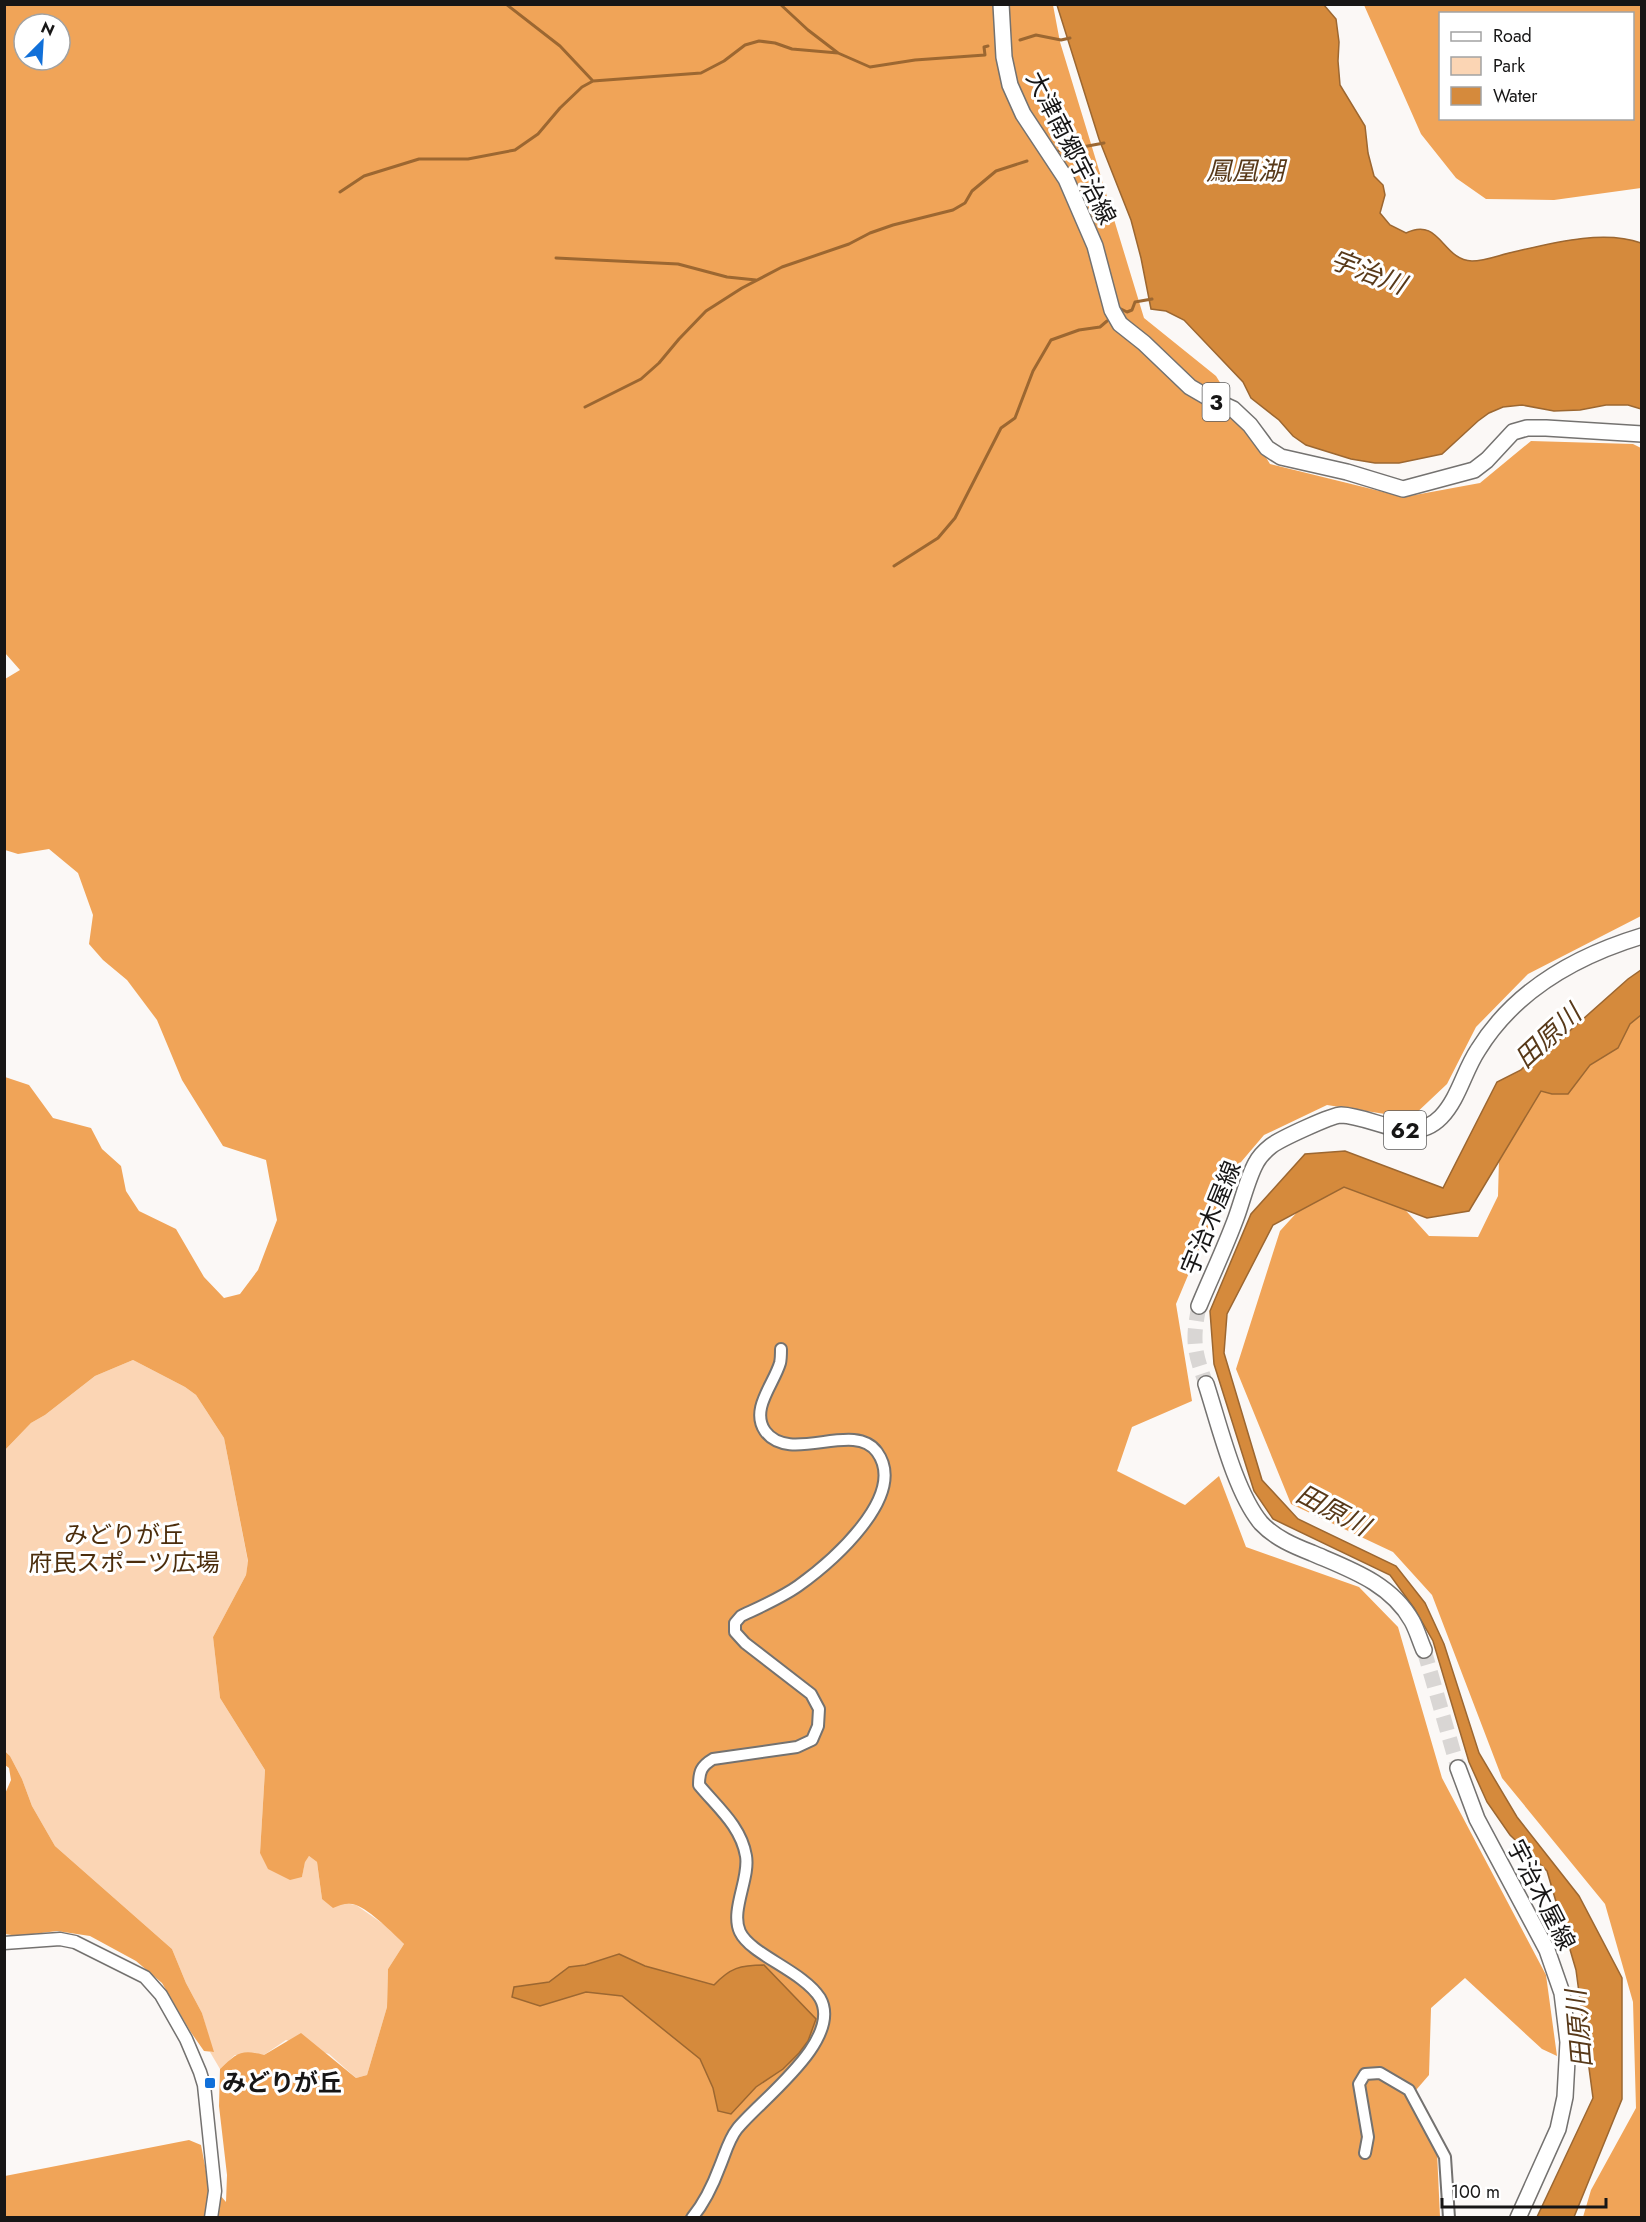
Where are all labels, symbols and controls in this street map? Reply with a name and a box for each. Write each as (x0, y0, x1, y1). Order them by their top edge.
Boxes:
north arrow (12, 12, 72, 72)
legend (1439, 12, 1634, 120)
text: N (37, 16, 58, 42)
text: Road (1493, 23, 1532, 49)
text: Park (1493, 53, 1525, 79)
street label: 大津南郷宇治線 (1018, 65, 1125, 231)
text: Water (1493, 83, 1538, 109)
water label: 鳳凰湖 (1206, 152, 1288, 190)
water label: 宇治川 (1325, 240, 1414, 305)
road number: 3 (1202, 383, 1230, 421)
water label: 田原川 (1507, 993, 1592, 1076)
road number: 62 (1384, 1111, 1426, 1149)
street label: 宇治木屋線 (1172, 1156, 1249, 1280)
water label: 田原川 (1290, 1475, 1379, 1546)
park label: みどりが丘 府民スポーツ広場 (28, 1517, 220, 1580)
street label: 宇治木屋線 (1499, 1833, 1584, 1956)
water label: 田原川 (1556, 1986, 1601, 2070)
place label: みどりが丘 (222, 2065, 342, 2100)
marker: みどりが丘 (203, 2076, 217, 2090)
scale bar (1442, 2171, 1606, 2209)
text: 100 m (1451, 2179, 1500, 2205)

